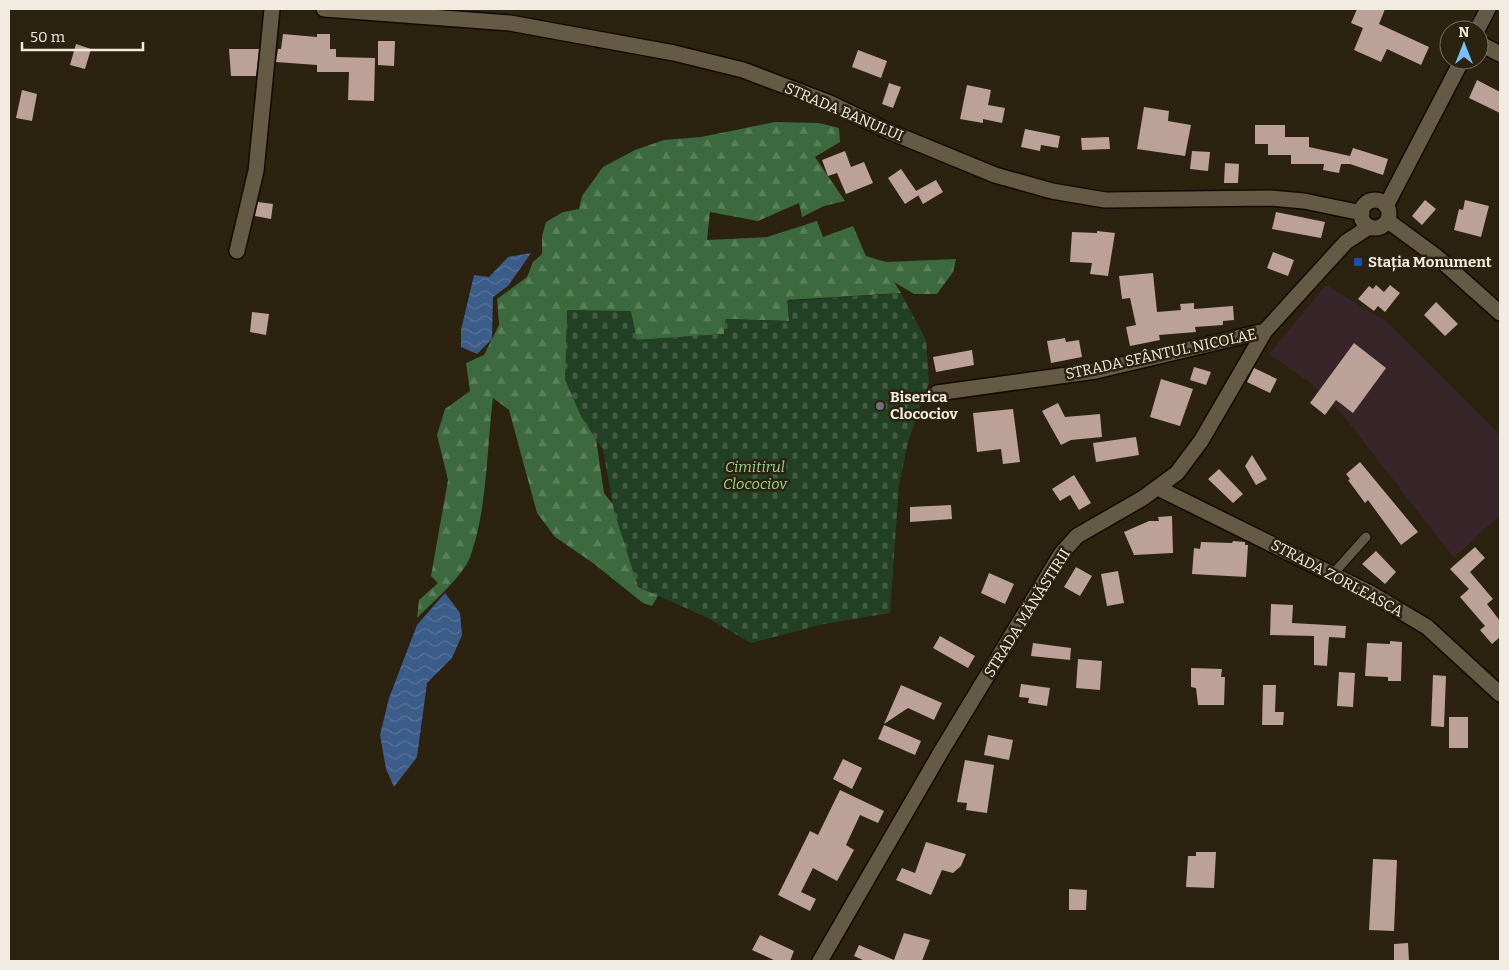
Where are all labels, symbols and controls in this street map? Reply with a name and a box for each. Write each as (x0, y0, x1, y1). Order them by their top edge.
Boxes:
scale bar (22, 20, 144, 52)
north arrow (1439, 20, 1489, 70)
text: N (1459, 24, 1470, 41)
text: 50 m (30, 28, 66, 46)
street label: STRADA BANULUI (782, 79, 906, 145)
place label: Stația Monument (1368, 253, 1492, 272)
marker: Stația Monument (1352, 256, 1364, 268)
street label: STRADA SFÂNTUL NICOLAE (1064, 325, 1258, 383)
place label: Biserica Clocociov (890, 388, 958, 423)
marker: Biserica Clocociov (874, 400, 886, 412)
park label: Cimitirul Clocociov (723, 458, 788, 493)
street label: STRADA ZORLEASCA (1268, 536, 1406, 621)
street label: STRADA MĂNĂSTIRII (980, 545, 1074, 681)

